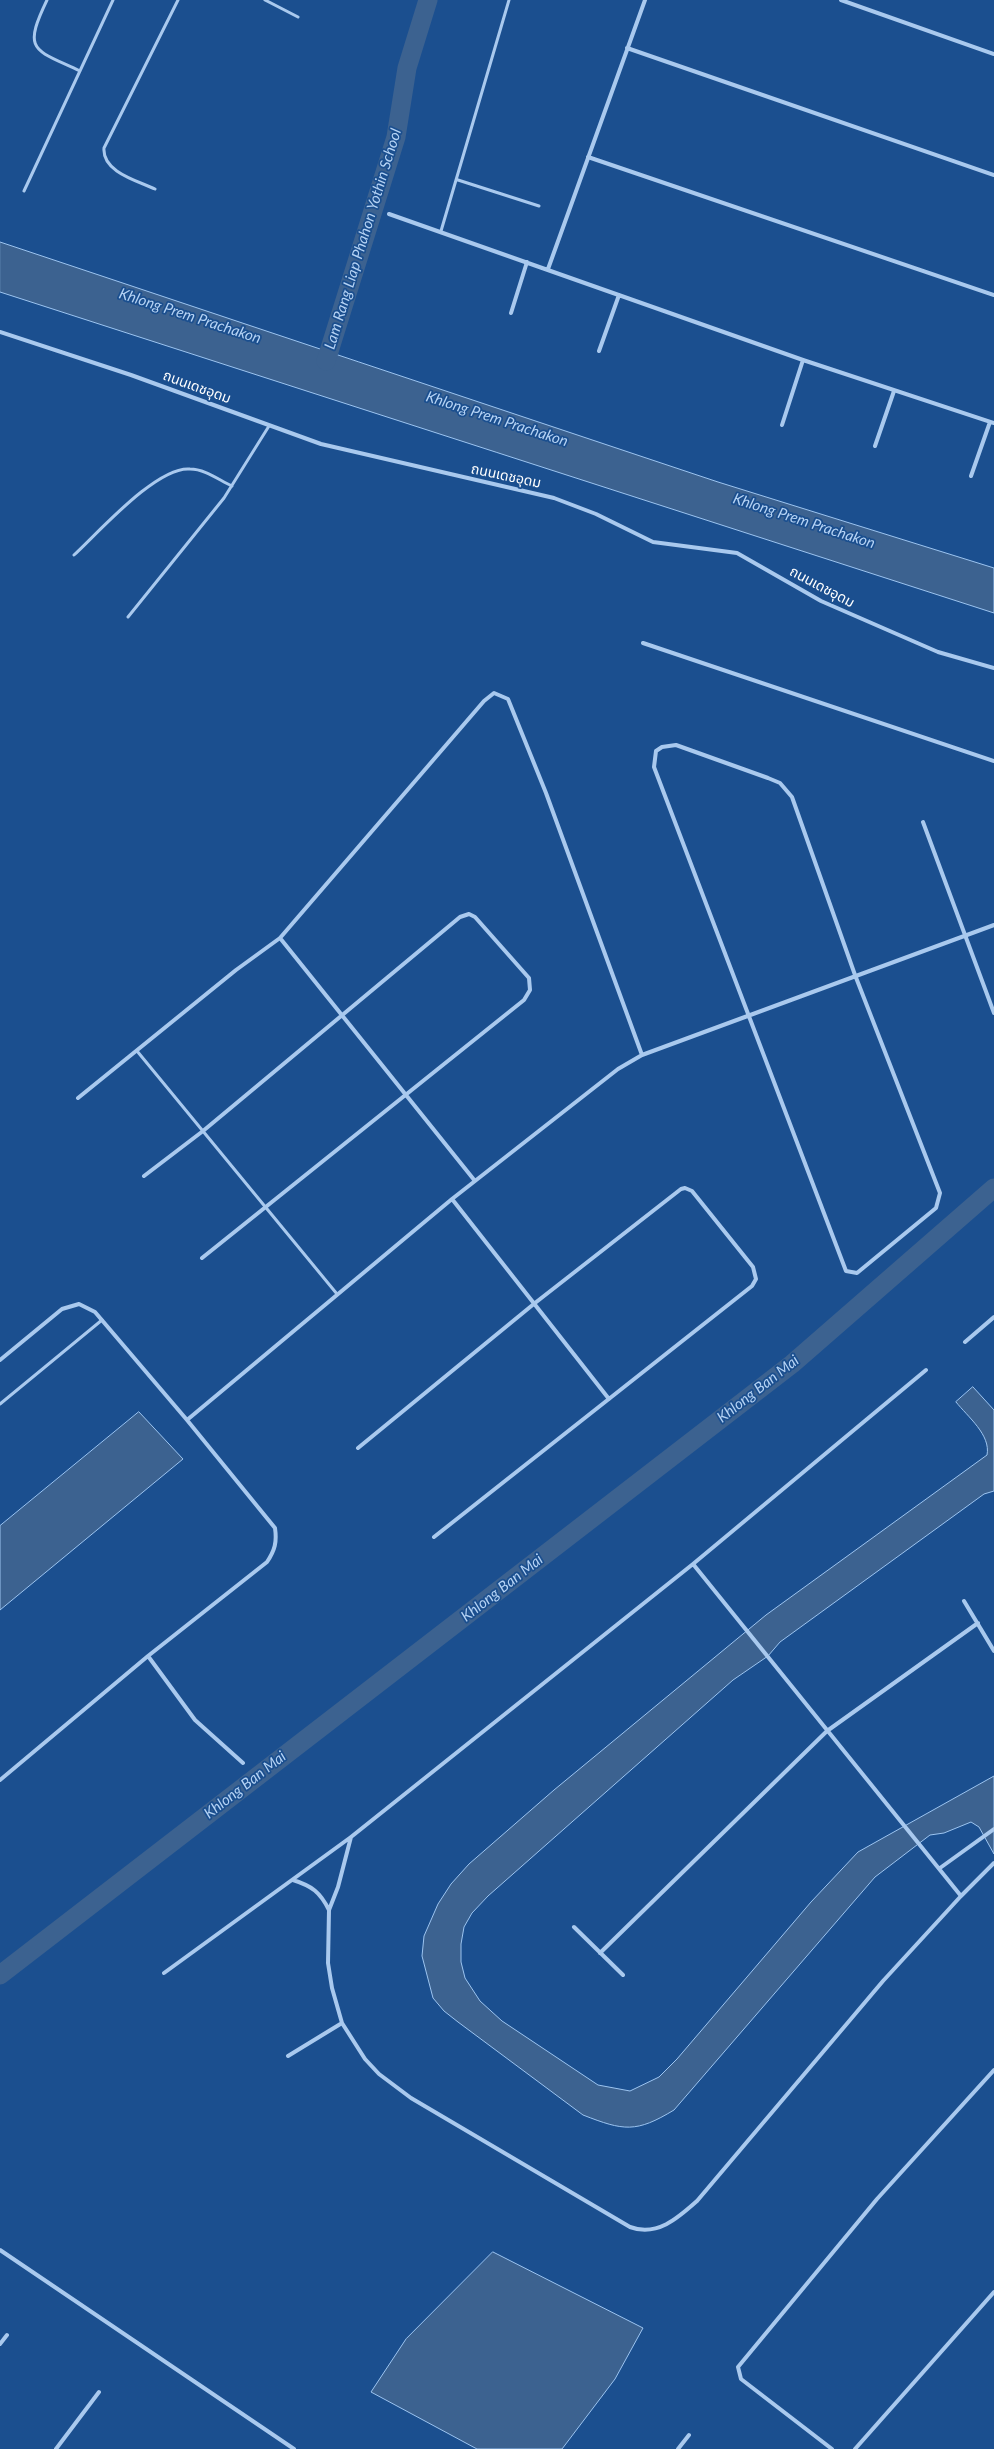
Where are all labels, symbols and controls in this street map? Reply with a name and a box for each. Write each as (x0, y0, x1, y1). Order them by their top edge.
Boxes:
water label: Lam Rang Liap Phahon Yothin School (321, 127, 405, 351)
water label: Khlong Prem Prachakon (117, 285, 263, 347)
street label: ถนนเดชอุดม (161, 367, 233, 407)
water label: Khlong Prem Prachakon (424, 388, 570, 450)
street label: ถนนเดชอุดม (469, 460, 543, 492)
water label: Khlong Prem Prachakon (731, 490, 877, 552)
street label: ถนนเดชอุดม (787, 563, 857, 611)
water label: Khlong Ban Mai (713, 1351, 803, 1427)
water label: Khlong Ban Mai (457, 1550, 547, 1626)
water label: Khlong Ban Mai (200, 1747, 290, 1823)

